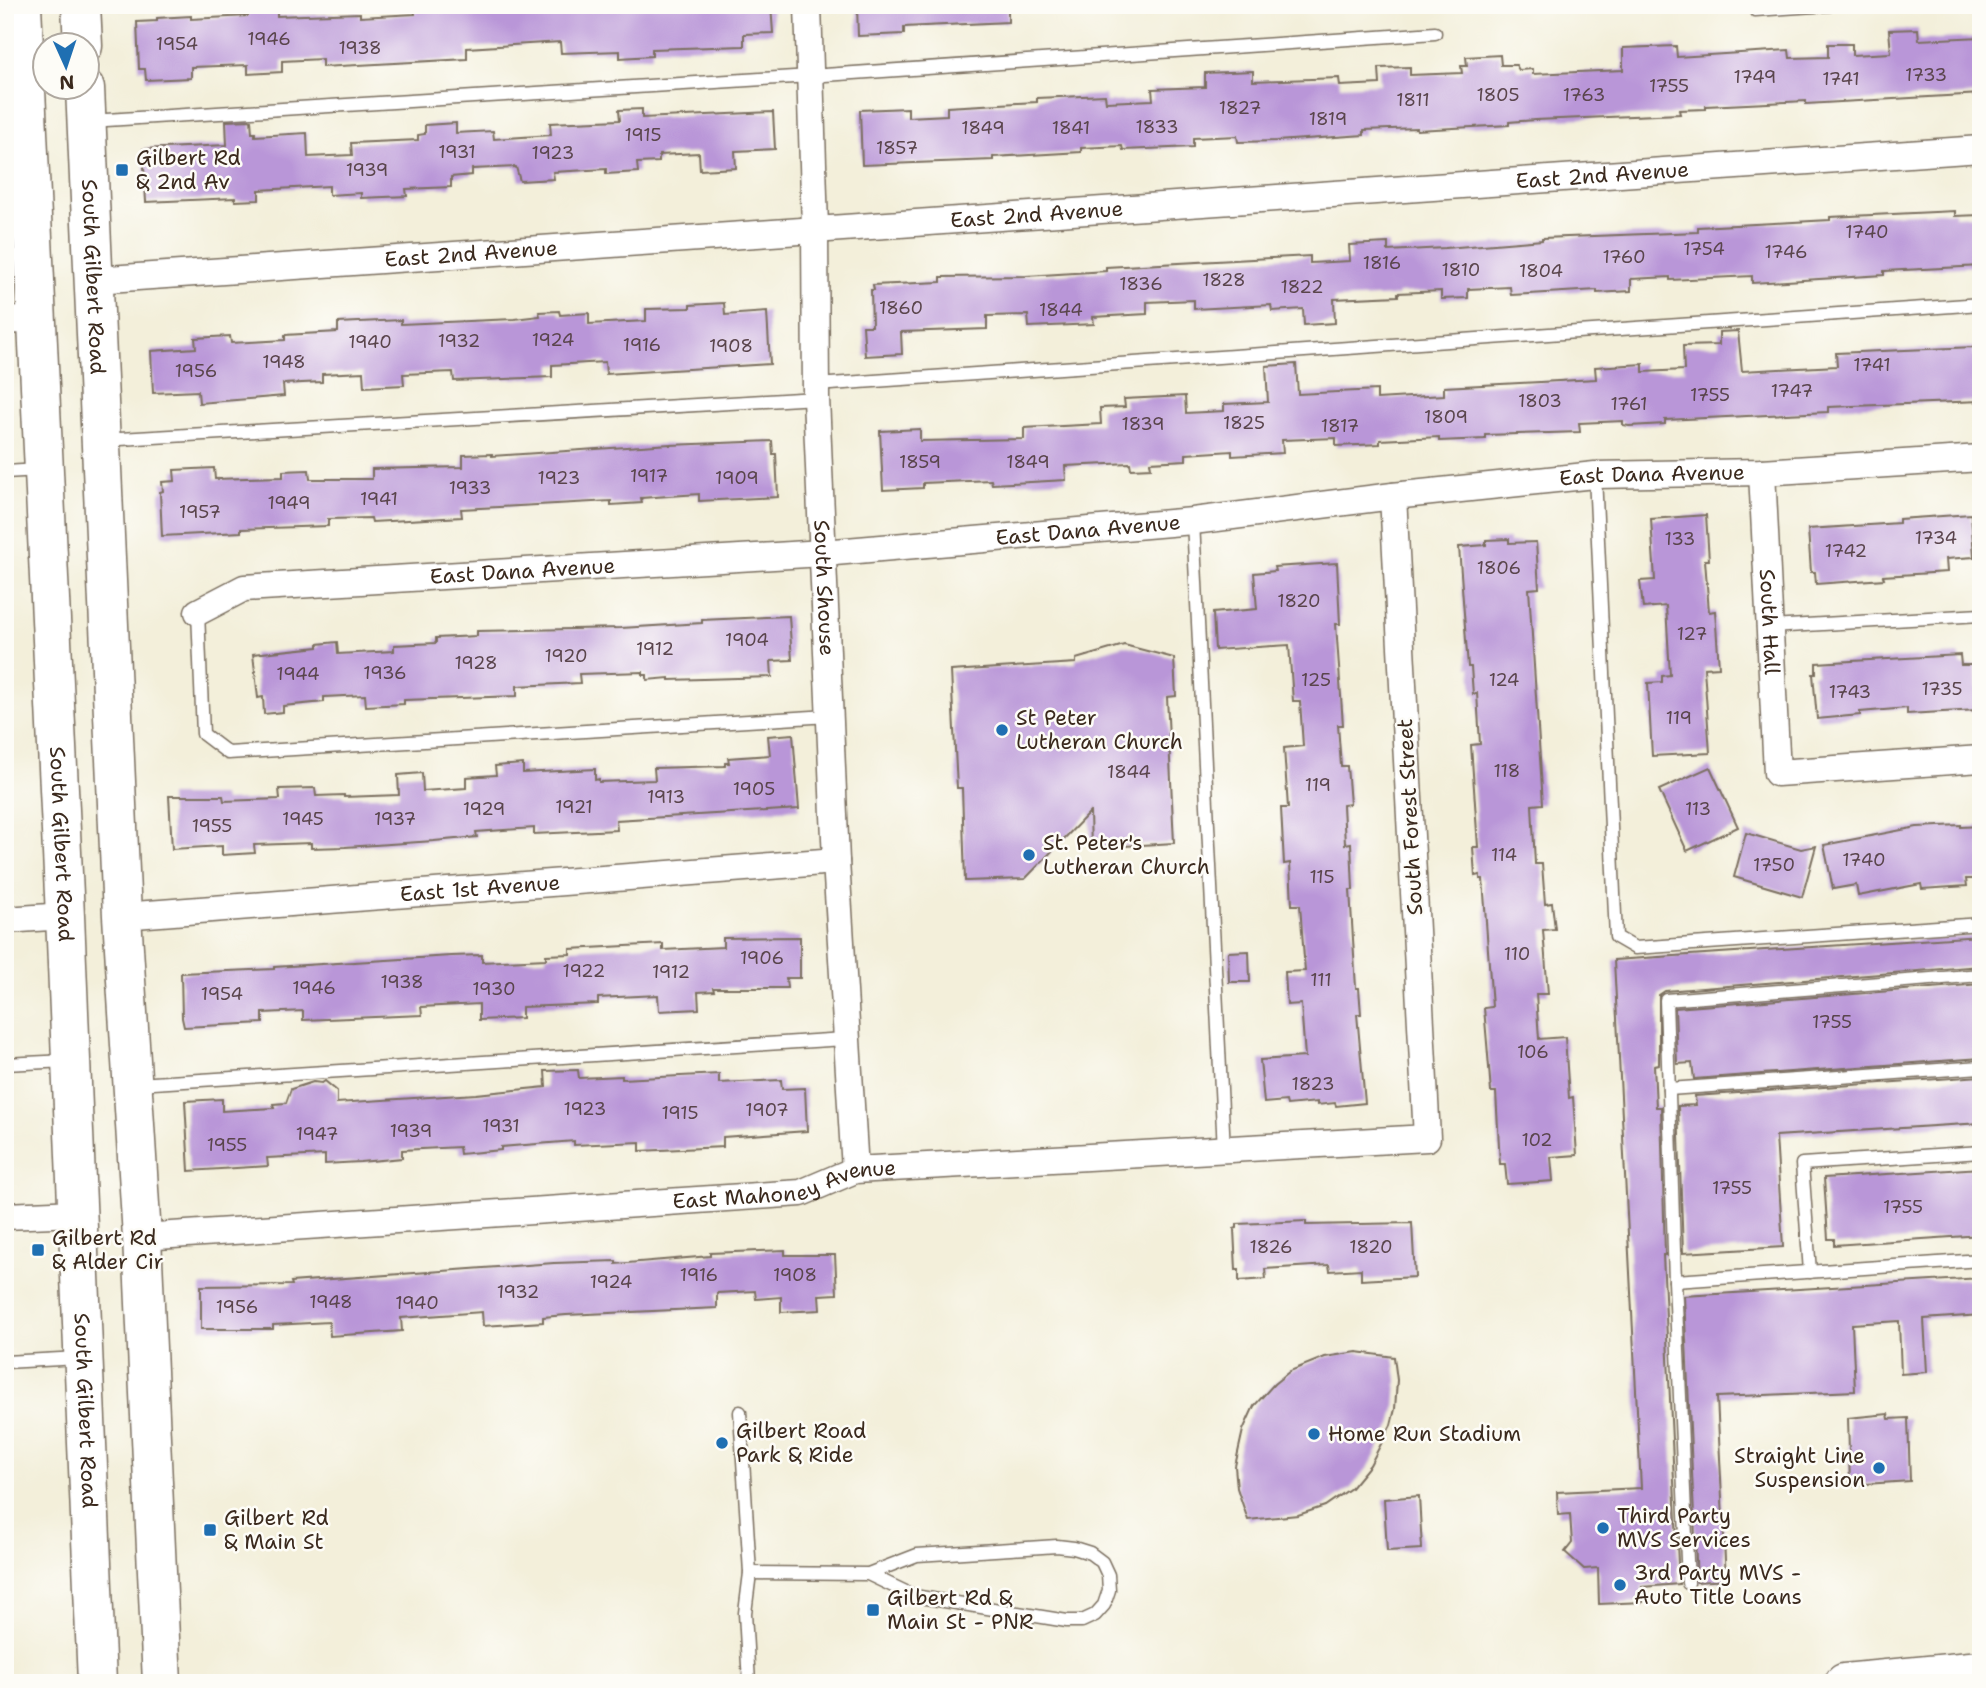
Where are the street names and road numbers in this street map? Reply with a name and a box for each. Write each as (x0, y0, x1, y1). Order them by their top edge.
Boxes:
street label: East 2nd Avenue (1515, 155, 1690, 195)
street label: South Gilbert Road (75, 178, 112, 375)
street label: East 2nd Avenue (949, 195, 1124, 235)
street label: East 2nd Avenue (384, 234, 559, 274)
street label: East Dana Avenue (1558, 458, 1745, 493)
street label: East Dana Avenue (994, 508, 1182, 552)
street label: South Shouse (807, 519, 841, 656)
street label: East Dana Avenue (429, 552, 616, 591)
street label: South Hall (1753, 568, 1786, 676)
street label: South Forest Street (1391, 718, 1429, 916)
street label: South Gilbert Road (43, 746, 80, 942)
street label: East 1st Avenue (399, 868, 561, 909)
street label: East Mahoney Avenue (672, 1154, 897, 1216)
street label: South Gilbert Road (68, 1312, 104, 1509)

